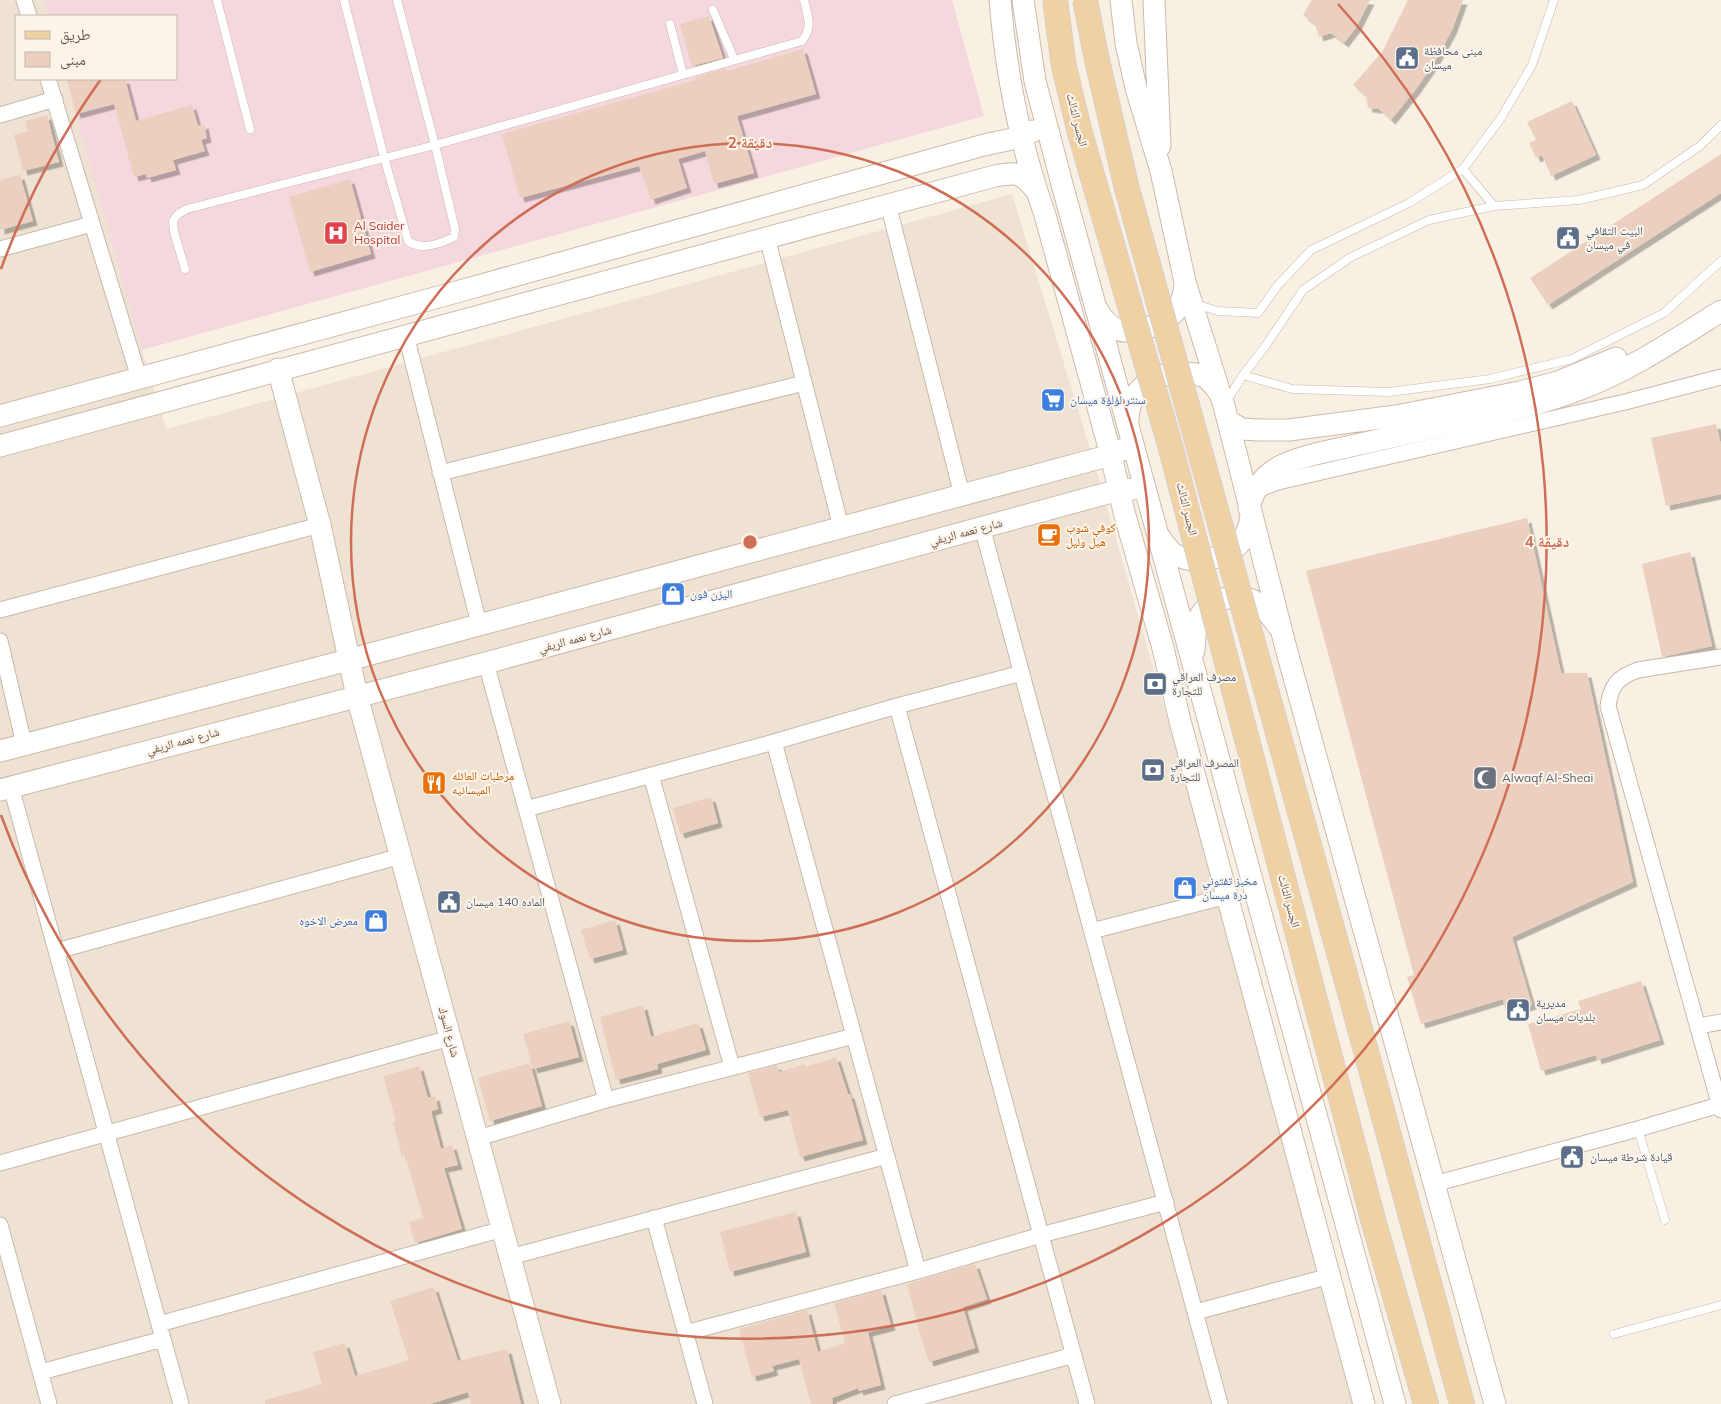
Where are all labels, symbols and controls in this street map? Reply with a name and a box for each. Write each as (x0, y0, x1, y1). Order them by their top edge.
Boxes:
legend (15, 15, 178, 80)
text: طريق (60, 25, 91, 45)
place label: مبنى محافظة ميسان (1424, 43, 1482, 72)
public building icon: مبنى محافظة ميسان (1394, 45, 1420, 71)
text: مبنى (60, 50, 86, 70)
street label: الجسر الثالث (1064, 92, 1091, 148)
text: 2 دقيقة (728, 133, 772, 152)
place label: ِAl Saider Hospital (354, 218, 405, 247)
hospital icon: ِAl Saider Hospital (323, 220, 349, 246)
place label: البيت الثقافي في ميسان (1586, 223, 1643, 255)
public building icon: البيت الثقافي في ميسان (1555, 225, 1581, 251)
supermarket icon: سنتر لؤلؤة ميسان (1040, 387, 1066, 413)
place label: سنتر لؤلؤة ميسان (1070, 392, 1146, 407)
street label: الجسر الثالث (1174, 481, 1201, 537)
street label: شارع نعمه الريفي (928, 515, 1005, 551)
place label: كوفي شوب هيل وليل (1066, 520, 1116, 549)
cafe icon: كوفي شوب هيل وليل (1036, 522, 1062, 548)
text: 4 دقيقة (1525, 532, 1569, 551)
centre of rings (741, 533, 759, 551)
shop icon: اليزن فون (660, 581, 686, 607)
place label: اليزن فون (690, 586, 733, 601)
street label: شارع نعمه الريفي (537, 622, 614, 658)
place label: مصرف العراقي للتجارة (1172, 669, 1236, 698)
bank icon: مصرف العراقي للتجارة (1142, 671, 1168, 697)
street label: شارع نعمه الريفي (145, 724, 222, 760)
place label: المصرف العراقي للتجارة (1170, 755, 1239, 784)
bank icon: المصرف العراقي للتجارة (1140, 757, 1166, 783)
mosque icon: Alwaqf Al-Sheai (1472, 765, 1498, 791)
place label: مرطبات العائله الميسانيه (452, 768, 514, 797)
restaurant icon: مرطبات العائله الميسانيه (421, 770, 447, 796)
place label: Alwaqf Al-Sheai (1502, 770, 1593, 785)
place label: مخبز تفتوني درة ميسان (1202, 873, 1257, 902)
street label: الجسر الثالث (1275, 873, 1304, 929)
shop icon: مخبز تفتوني درة ميسان (1172, 875, 1198, 901)
public building icon: الماده 140 ميسان (436, 889, 462, 915)
place label: الماده 140 ميسان (466, 894, 545, 909)
shop icon: معرض الاخوه (363, 908, 389, 934)
place label: معرض الاخوه (299, 913, 358, 928)
place label: مديرية بلديات ميسان (1536, 995, 1595, 1024)
public building icon: مديرية بلديات ميسان (1505, 997, 1531, 1023)
street label: شارع السوك (435, 1005, 463, 1059)
public building icon: قيادة شرطة ميسان (1559, 1144, 1585, 1170)
place label: قيادة شرطة ميسان (1590, 1149, 1672, 1164)

